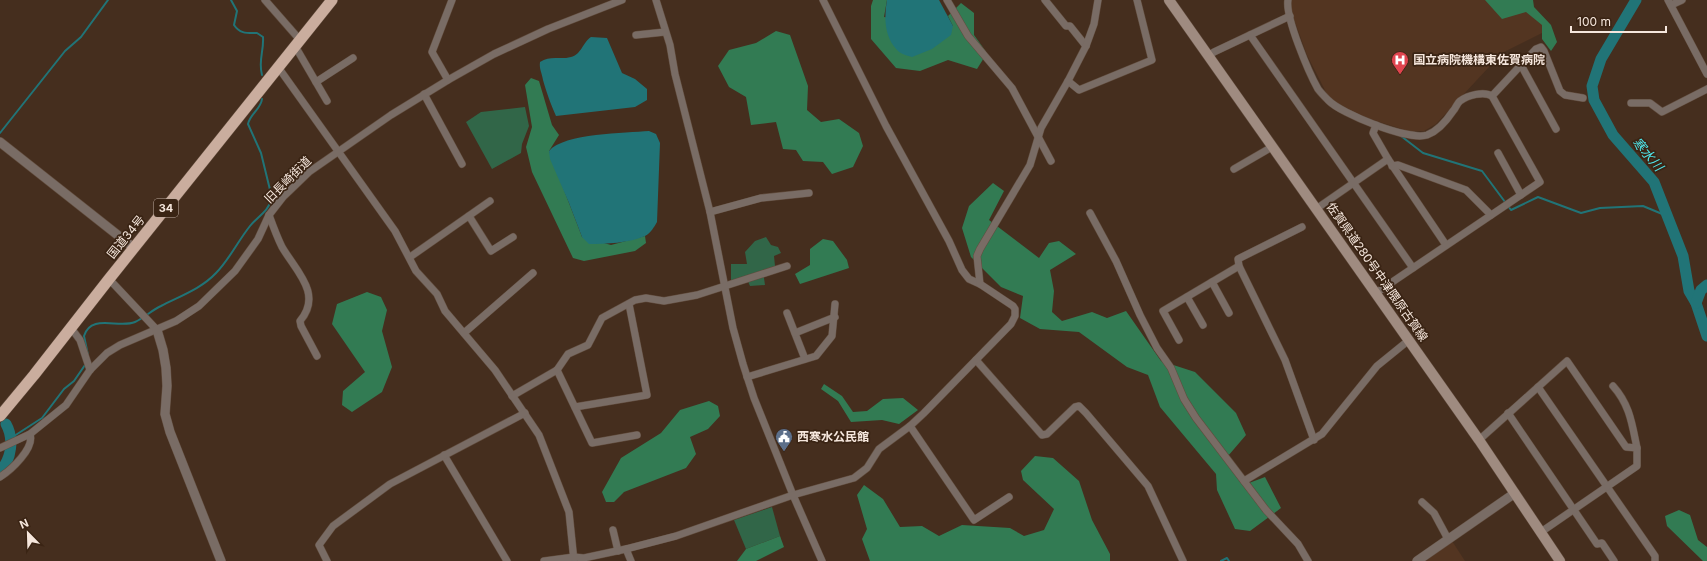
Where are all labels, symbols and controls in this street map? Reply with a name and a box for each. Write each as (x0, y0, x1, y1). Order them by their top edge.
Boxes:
scale bar (1571, 8, 1666, 34)
text: 100 m (1577, 14, 1611, 29)
hospital icon: 国立病院機構東佐賀病院 (1390, 50, 1410, 75)
place label: 国立病院機構東佐賀病院 (1413, 52, 1545, 67)
water label: 寒水川 (1629, 134, 1668, 175)
street label: 旧長崎街道 (261, 153, 314, 206)
road number: 34 (154, 199, 178, 217)
street label: 佐賀県道280号中津隈原古賀線 (1324, 199, 1431, 344)
street label: 国道34号 (104, 212, 148, 261)
public building icon: 西寒水公民館 (774, 427, 794, 452)
place label: 西寒水公民館 (797, 429, 869, 444)
north arrow (8, 513, 48, 553)
text: N (17, 516, 31, 532)

